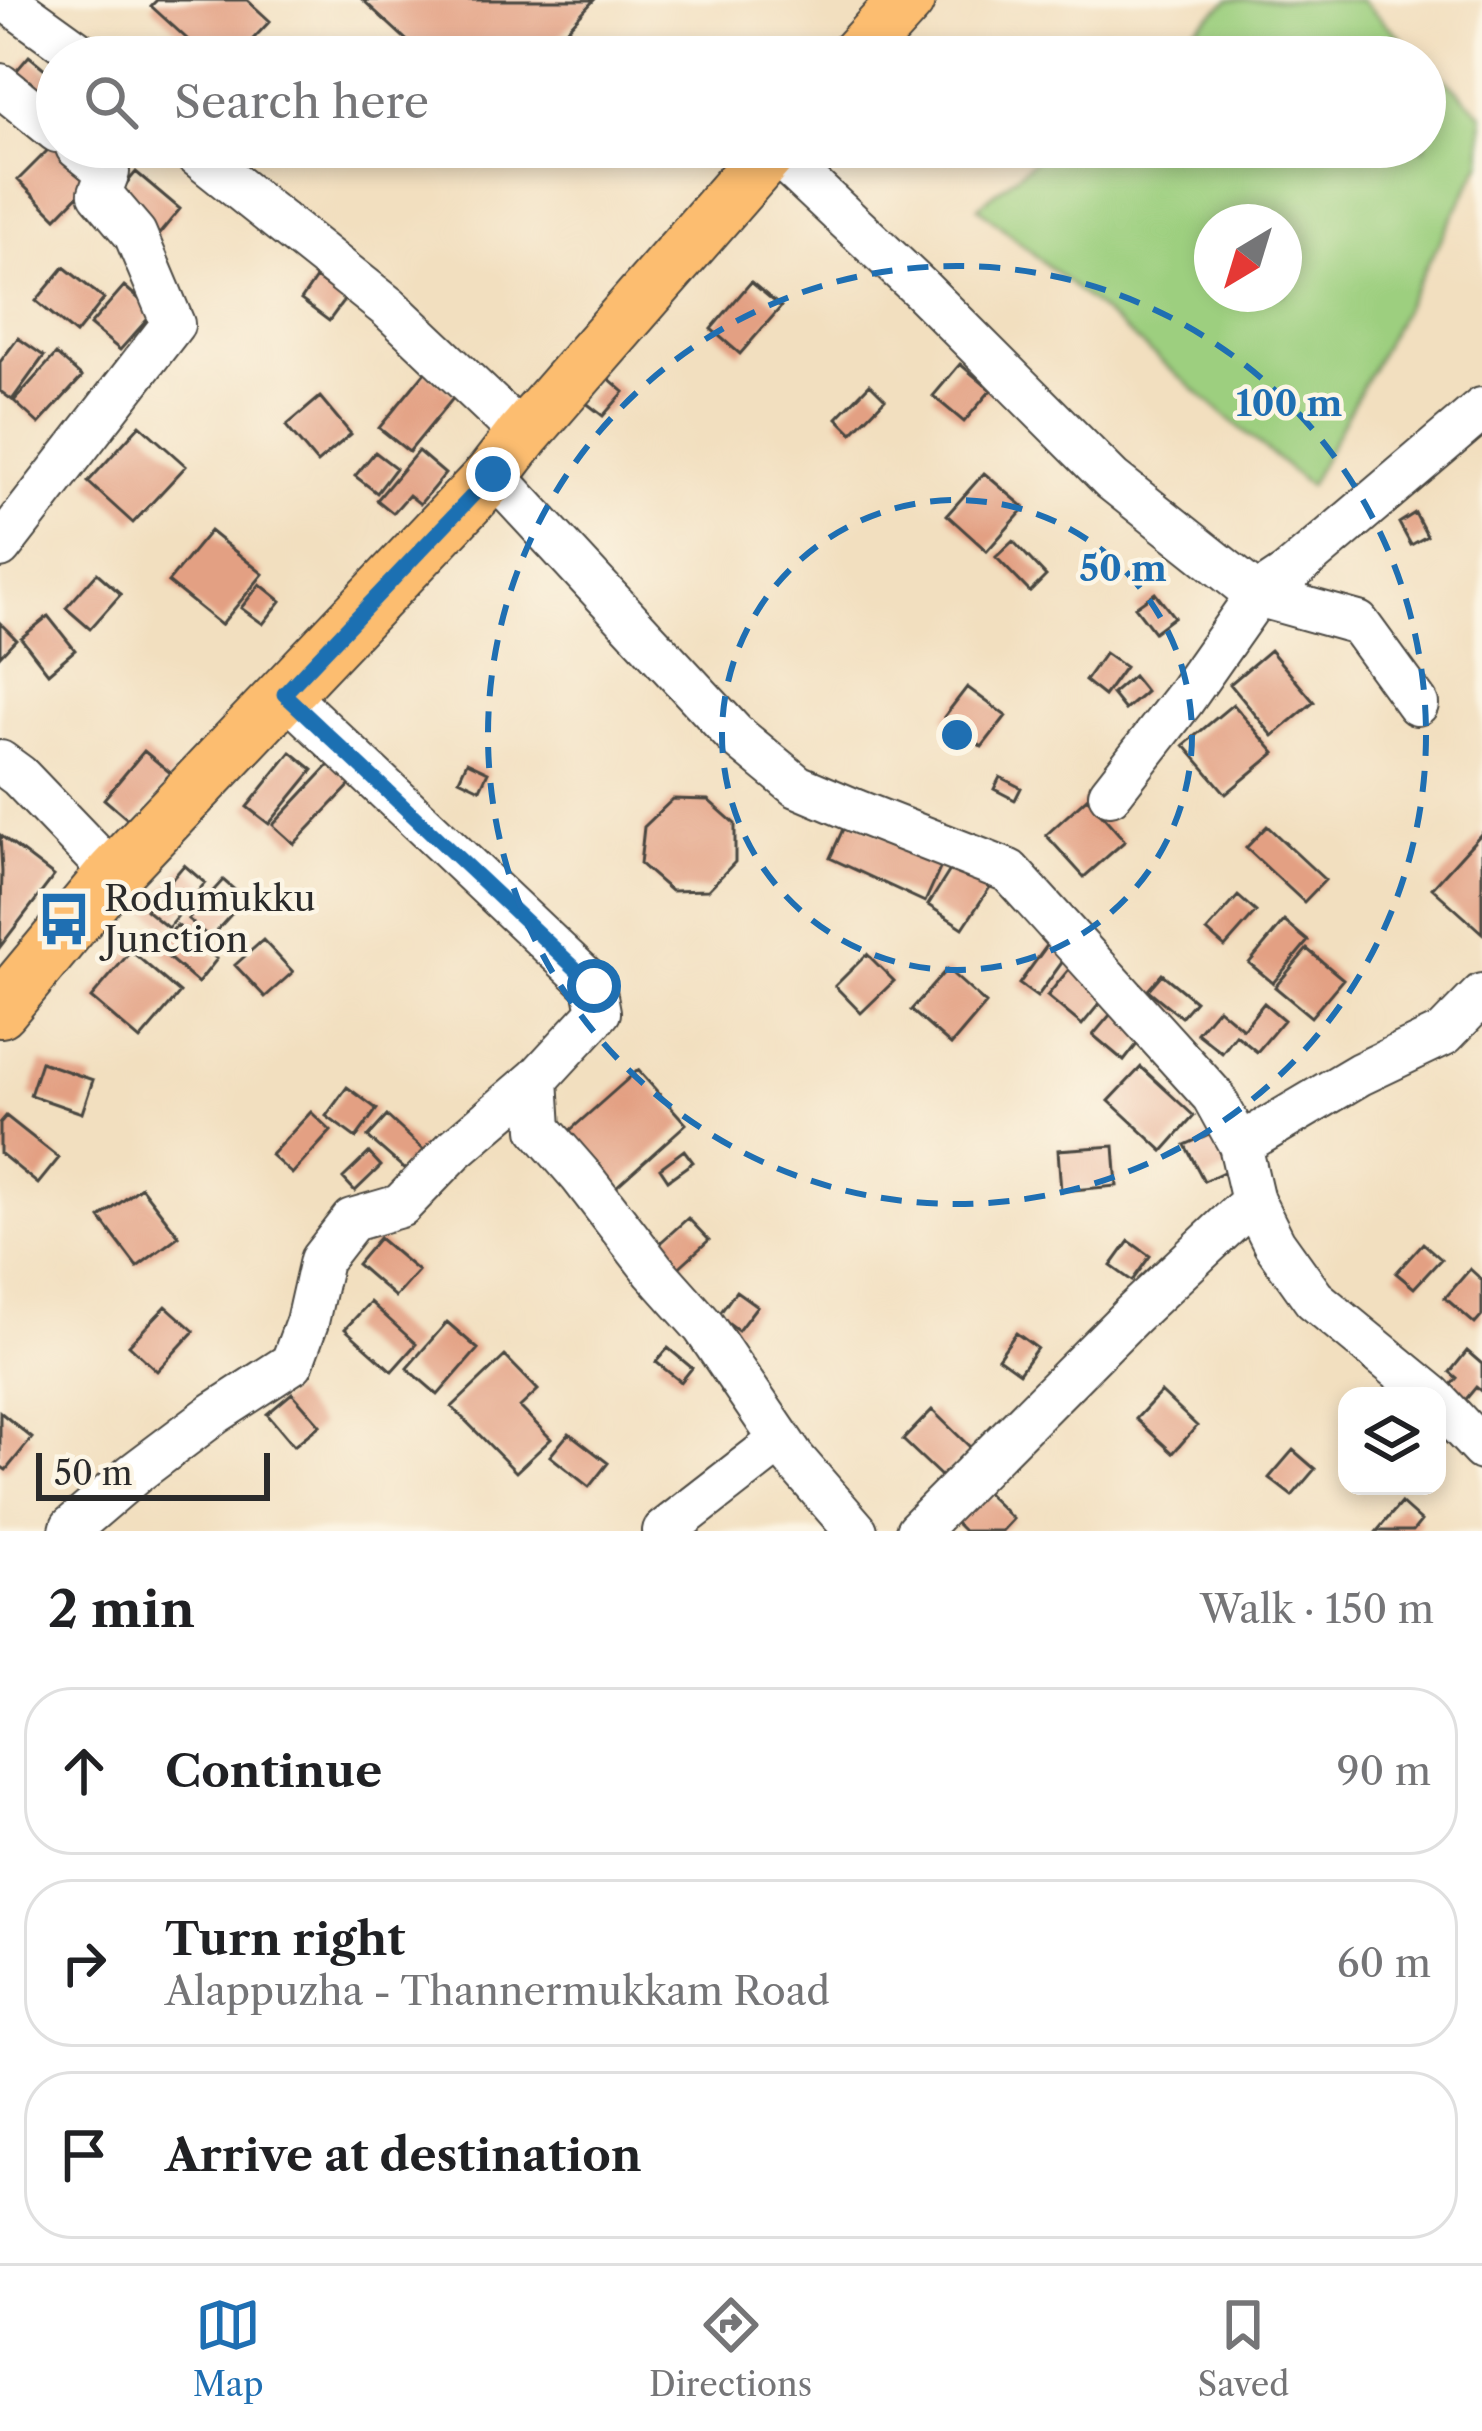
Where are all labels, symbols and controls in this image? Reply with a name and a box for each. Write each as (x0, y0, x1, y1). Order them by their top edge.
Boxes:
search box (36, 36, 1446, 168)
icon: search (78, 69, 144, 135)
text: Search here (174, 74, 429, 130)
north arrow (1194, 204, 1302, 312)
text: 100 m (1236, 381, 1342, 425)
route end (466, 447, 520, 501)
text: 50 m (1079, 546, 1167, 590)
centre of rings (936, 714, 978, 756)
place label: Rodumukku Junction (99, 876, 316, 961)
bus stop icon: Rodumukku Junction (35, 890, 93, 948)
route start (567, 959, 621, 1013)
map controls (1338, 1387, 1446, 1495)
button: layers (1338, 1387, 1446, 1495)
scale bar (36, 1447, 270, 1500)
text: 50 m (54, 1453, 132, 1494)
text: 2 min (48, 1578, 195, 1640)
text: Walk · 150 m (1200, 1585, 1434, 1633)
icon: ahead (51, 1738, 117, 1804)
text: Continue (165, 1743, 382, 1799)
text: 90 m (1337, 1747, 1431, 1795)
text: Turn right (165, 1911, 405, 1967)
icon: right (51, 1930, 117, 1996)
text: 60 m (1337, 1939, 1431, 1987)
text: Alappuzha - Thannermukkam Road (165, 1967, 830, 2015)
icon: arrive (51, 2122, 117, 2188)
text: Arrive at destination (165, 2127, 642, 2183)
tab: Map (193, 2292, 264, 2405)
tab: Directions (649, 2292, 812, 2405)
tab: Saved (1198, 2292, 1289, 2405)

